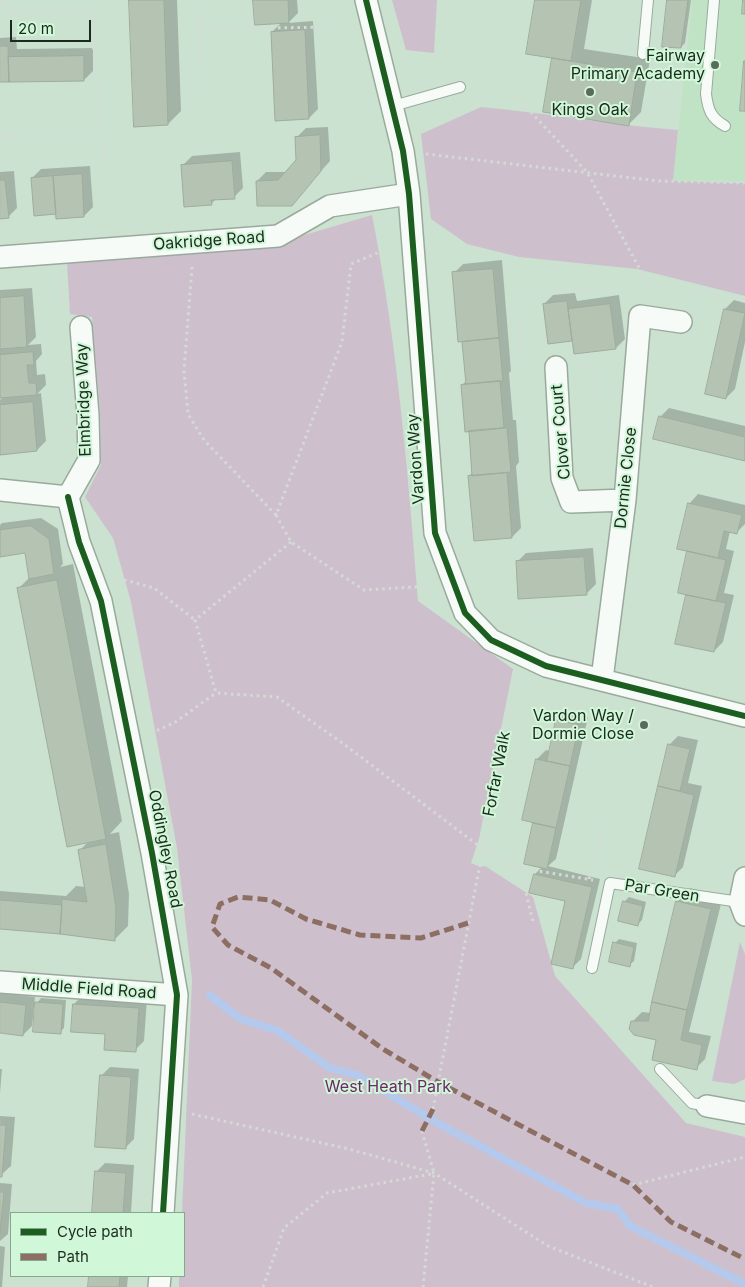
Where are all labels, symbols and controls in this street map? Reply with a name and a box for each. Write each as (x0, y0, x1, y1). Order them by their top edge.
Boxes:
scale bar (12, 10, 94, 42)
text: 20 m (18, 19, 54, 38)
place label: Fairway Primary Academy (571, 46, 705, 84)
marker: Fairway Primary Academy (709, 59, 721, 71)
marker: Kings Oak (584, 86, 596, 98)
place label: Kings Oak (551, 100, 629, 120)
street label: Oakridge Road (152, 228, 266, 254)
street label: Elmbridge Way (72, 343, 96, 457)
street label: Clover Court (547, 384, 575, 480)
street label: Vardon Way (403, 413, 429, 505)
street label: Dormie Close (611, 426, 641, 530)
place label: Vardon Way / Dormie Close (532, 706, 634, 744)
marker: Vardon Way / Dormie Close (638, 719, 650, 731)
street label: Forfar Walk (479, 730, 515, 818)
street label: Oddingley Road (144, 788, 186, 910)
street label: Par Green (623, 876, 701, 906)
street label: Middle Field Road (21, 975, 157, 1003)
park label: West Heath Park (325, 1077, 451, 1097)
legend (10, 1212, 185, 1277)
text: Cycle path (57, 1222, 133, 1241)
text: Path (57, 1247, 89, 1266)

